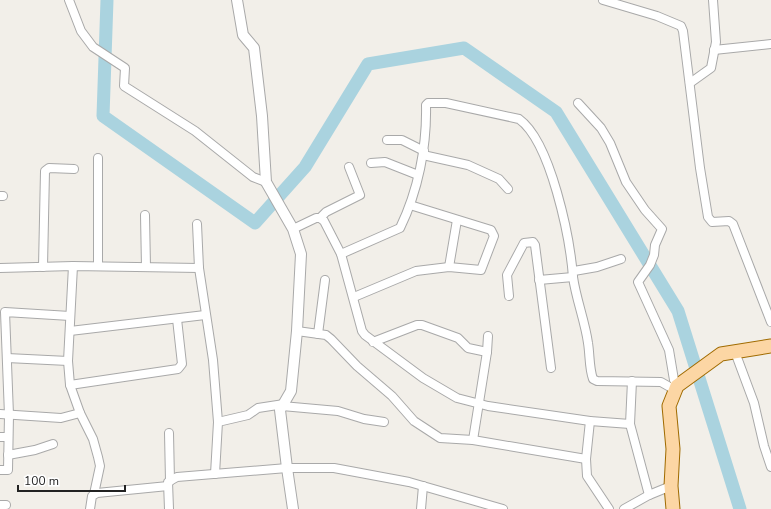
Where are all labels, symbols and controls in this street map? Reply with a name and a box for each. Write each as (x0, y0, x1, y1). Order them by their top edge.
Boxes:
scale bar (18, 467, 125, 493)
text: 100 m (24, 473, 59, 489)

